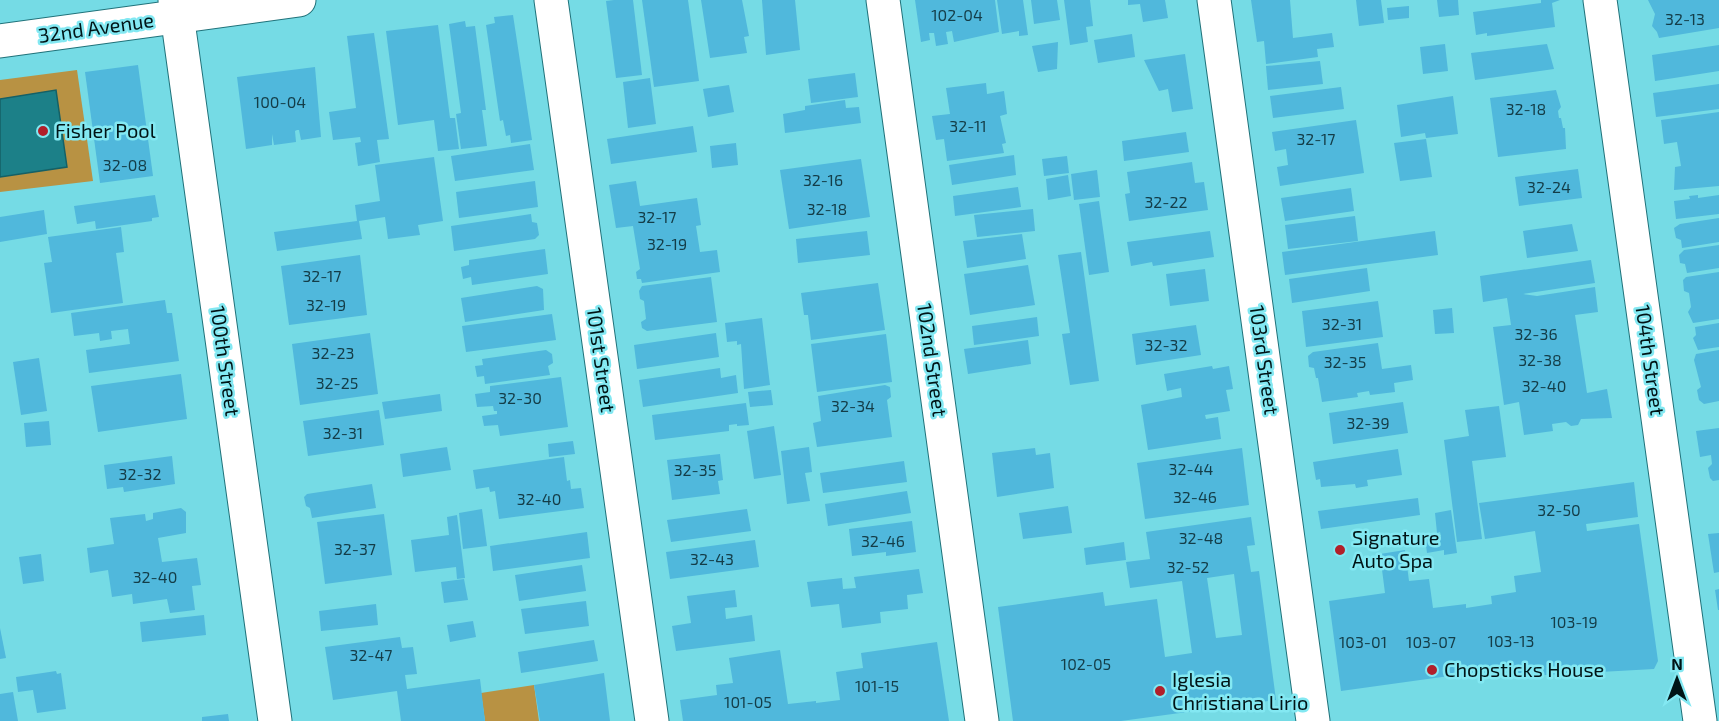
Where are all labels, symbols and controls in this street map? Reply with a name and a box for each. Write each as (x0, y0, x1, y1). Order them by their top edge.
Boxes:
house number: 102-04 (931, 5, 983, 24)
street label: 32nd Avenue (37, 7, 155, 47)
house number: 32-13 (1665, 9, 1705, 28)
house number: 100-04 (254, 92, 306, 111)
house number: 32-18 (1506, 99, 1546, 118)
house number: 32-11 (949, 116, 987, 135)
place label: Fisher Pool (55, 118, 156, 142)
marker: Fisher Pool (36, 124, 50, 138)
house number: 32-17 (1296, 129, 1336, 148)
house number: 32-08 (103, 155, 147, 174)
house number: 32-16 (803, 170, 843, 189)
house number: 32-24 (1527, 177, 1571, 196)
house number: 32-22 (1144, 192, 1188, 211)
house number: 32-18 (807, 199, 847, 218)
house number: 32-17 (637, 207, 677, 226)
house number: 32-19 (647, 234, 687, 253)
house number: 32-17 (302, 266, 342, 285)
house number: 32-19 (306, 295, 346, 314)
street label: 102nd Street (913, 302, 953, 419)
street label: 103rd Street (1245, 303, 1285, 417)
street label: 104th Street (1631, 303, 1671, 417)
street label: 100th Street (206, 304, 246, 418)
street label: 101st Street (583, 306, 621, 414)
house number: 32-31 (1322, 314, 1362, 333)
house number: 32-36 (1514, 324, 1558, 343)
house number: 32-32 (1145, 335, 1187, 354)
house number: 32-23 (312, 343, 354, 362)
house number: 32-38 (1518, 350, 1562, 369)
house number: 32-35 (1324, 352, 1366, 371)
house number: 32-25 (316, 373, 358, 392)
house number: 32-40 (1522, 376, 1566, 395)
house number: 32-30 (498, 388, 542, 407)
house number: 32-34 (831, 396, 875, 415)
house number: 32-39 (1346, 413, 1390, 432)
house number: 32-31 (323, 423, 363, 442)
house number: 32-44 (1169, 459, 1214, 478)
house number: 32-35 (674, 460, 716, 479)
house number: 32-32 (119, 464, 161, 483)
house number: 32-46 (1173, 487, 1217, 506)
house number: 32-40 (517, 489, 561, 508)
house number: 32-50 (1537, 500, 1581, 519)
place label: Signature Auto Spa (1352, 525, 1439, 572)
house number: 32-48 (1179, 528, 1223, 547)
house number: 32-46 (861, 531, 905, 550)
house number: 32-37 (334, 539, 376, 558)
marker: Signature Auto Spa (1333, 543, 1347, 557)
house number: 32-43 (690, 549, 734, 568)
house number: 32-52 (1167, 557, 1209, 576)
house number: 32-40 (133, 567, 177, 586)
house number: 103-19 (1550, 612, 1598, 631)
house number: 103-13 (1488, 631, 1534, 650)
house number: 103-01 (1339, 632, 1387, 651)
house number: 103-07 (1406, 632, 1456, 651)
house number: 32-47 (349, 645, 393, 664)
north arrow (1647, 649, 1707, 709)
house number: 102-05 (1061, 654, 1111, 673)
text: N (1671, 654, 1683, 673)
place label: Chopsticks House (1444, 657, 1604, 681)
marker: Chopsticks House (1425, 663, 1439, 677)
place label: Iglesia Christiana Lirio (1172, 667, 1308, 714)
house number: 101-15 (855, 676, 899, 695)
marker: Iglesia Christiana Lirio (1153, 684, 1167, 698)
house number: 101-05 (724, 692, 772, 711)

